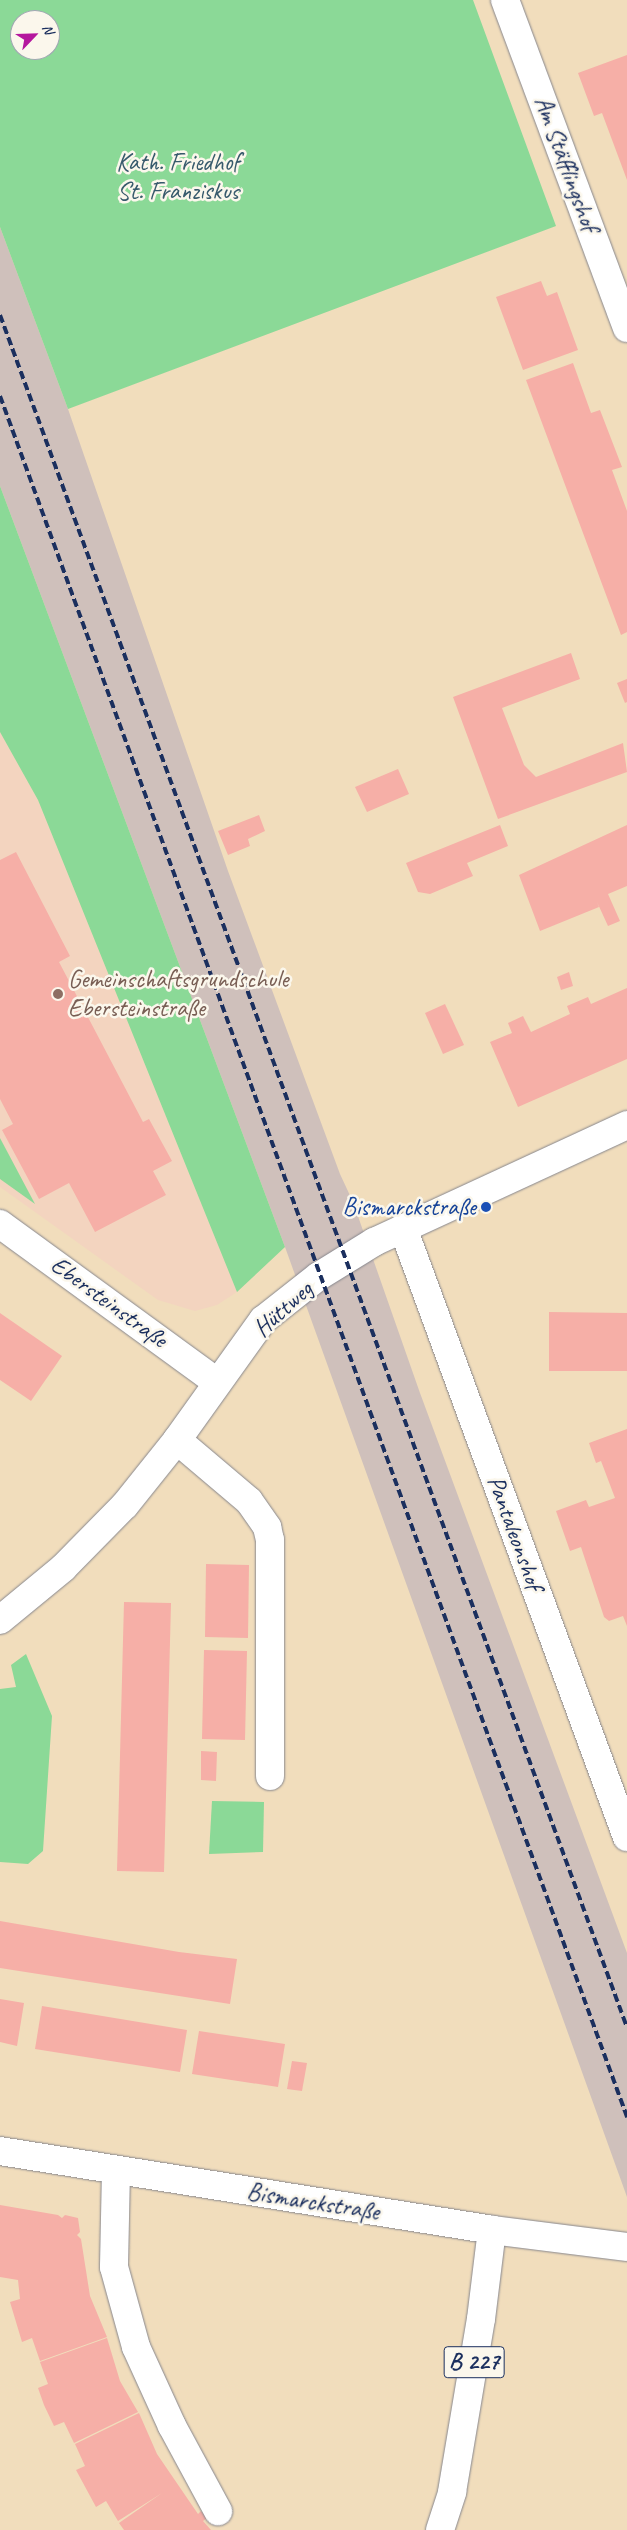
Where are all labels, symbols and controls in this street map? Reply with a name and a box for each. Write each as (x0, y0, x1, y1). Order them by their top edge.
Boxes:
north arrow (10, 10, 60, 60)
text: N (39, 22, 58, 37)
street label: Am Stäfflingshof (528, 92, 604, 236)
park label: Kath. Friedhof St. Franziskus (116, 148, 240, 207)
place label: Gemeinschaftsgrundschule Ebersteinstraße (68, 965, 288, 1024)
marker: Gemeinschaftsgrundschule Ebersteinstraße (52, 988, 64, 1000)
place label: Bismarckstraße (342, 1192, 476, 1222)
marker: Bismarckstraße (480, 1201, 492, 1213)
street label: Ebersteinstraße (45, 1250, 173, 1354)
street label: Hüttweg (247, 1275, 319, 1343)
street label: Pantaleonshof (480, 1472, 550, 1594)
street label: Bismarckstraße (245, 2177, 381, 2227)
road number: B 227 (443, 2340, 505, 2384)

